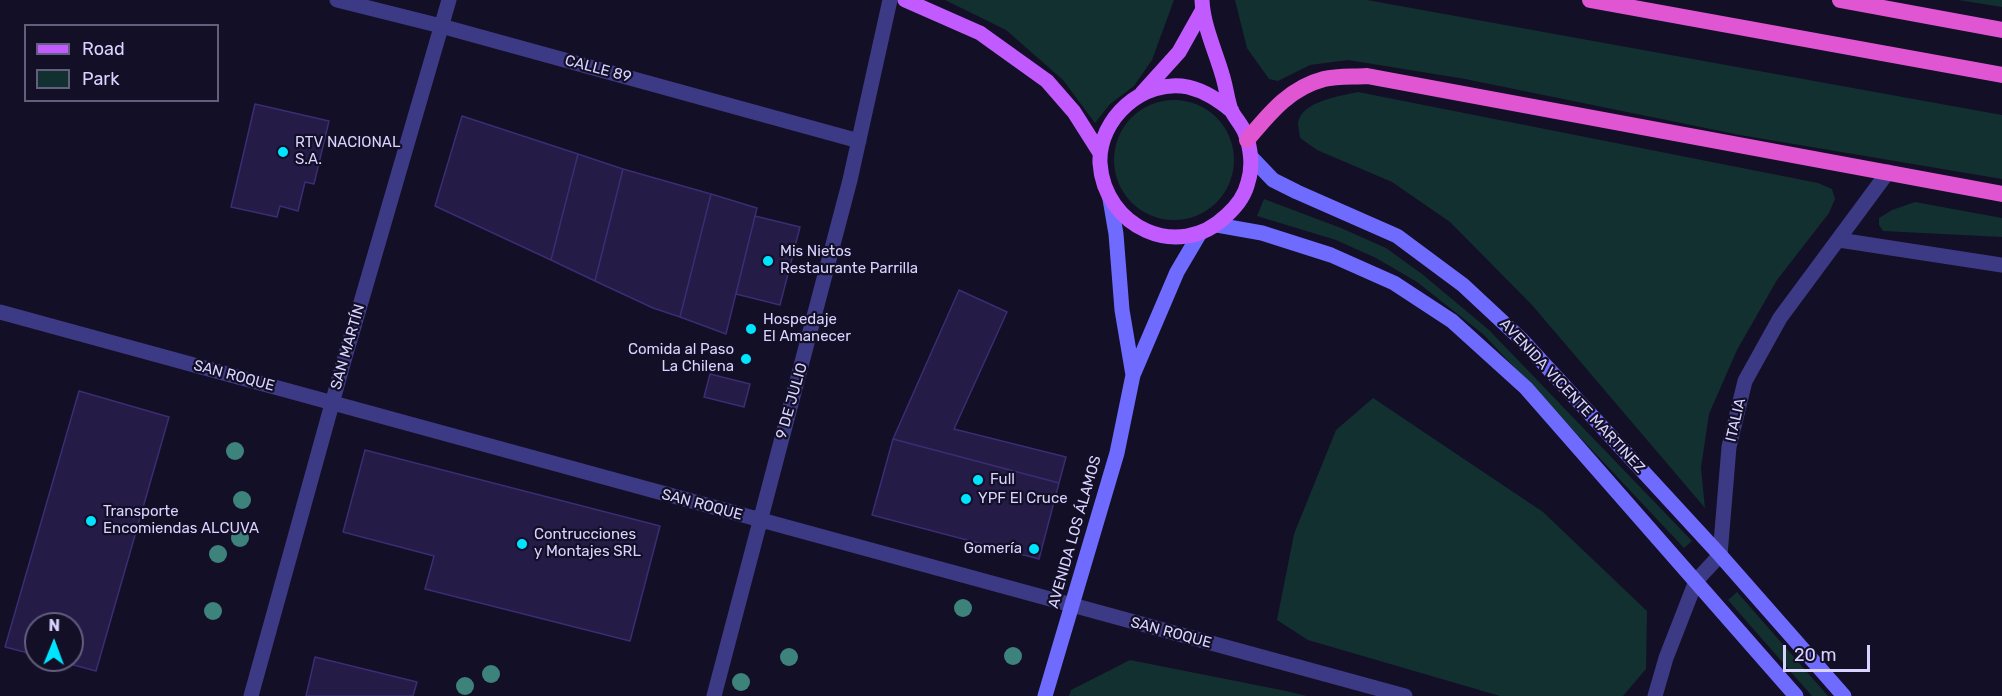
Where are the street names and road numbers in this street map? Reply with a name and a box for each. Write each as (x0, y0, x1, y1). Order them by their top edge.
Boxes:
street label: CALLE 89 (563, 52, 633, 86)
street label: SAN MARTÍN (327, 302, 369, 392)
street label: AVENIDA VICENTE MARTINEZ (1496, 315, 1648, 477)
street label: SAN ROQUE (192, 357, 276, 395)
street label: 9 DE JULIO (773, 361, 811, 441)
street label: ITALIA (1722, 396, 1750, 444)
street label: AVENIDA LOS ÁLAMOS (1045, 454, 1105, 610)
street label: SAN ROQUE (660, 486, 744, 524)
street label: SAN ROQUE (1129, 614, 1213, 652)

